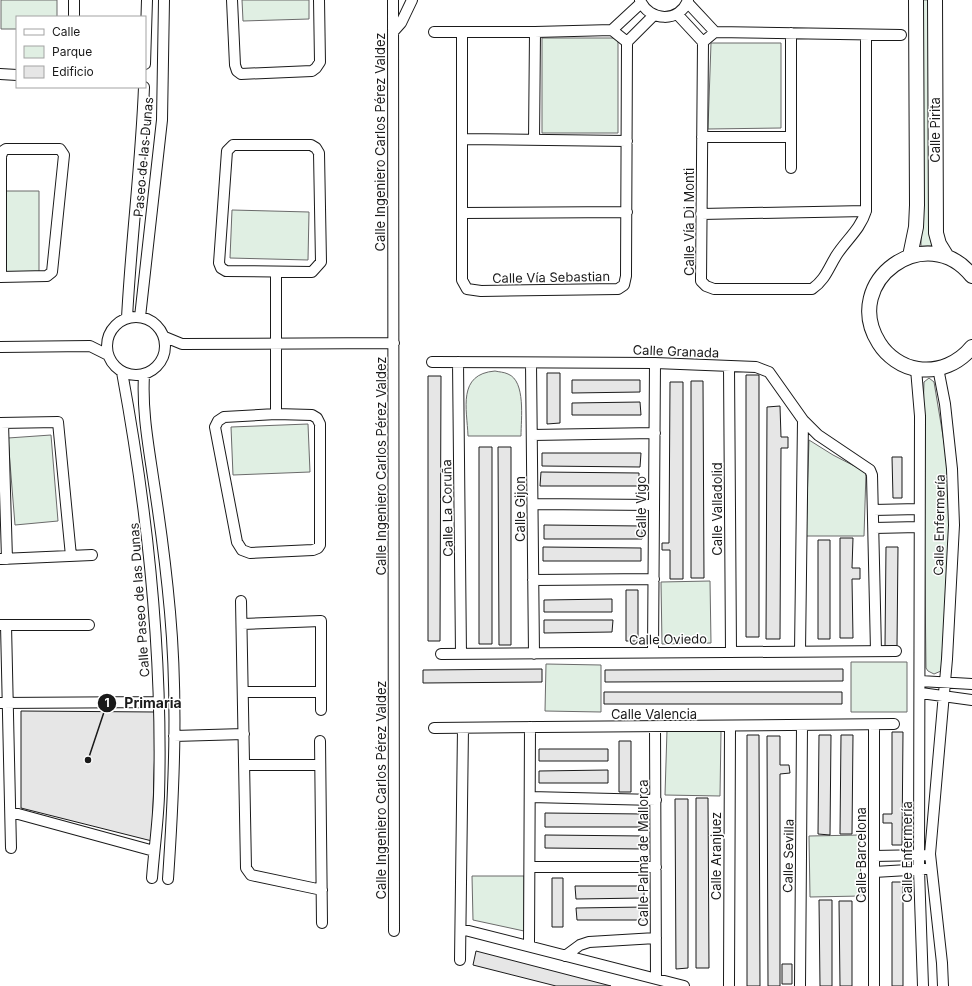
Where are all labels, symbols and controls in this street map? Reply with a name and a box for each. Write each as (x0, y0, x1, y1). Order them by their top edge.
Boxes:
legend (16, 16, 146, 88)
text: Calle (52, 24, 80, 39)
street label: Calle Ingeniero Carlos Pérez Valdez (372, 33, 388, 251)
text: Parque (52, 44, 92, 59)
text: Edificio (52, 64, 94, 79)
street label: Paseo de las Dunas (130, 96, 156, 218)
street label: Calle Pirita (927, 97, 943, 163)
street label: Calle Vía Di Monti (681, 168, 697, 276)
street label: Calle Vía Sebastian (492, 268, 610, 286)
street label: Calle Granada (633, 341, 719, 361)
street label: Calle Ingeniero Carlos Pérez Valdez (373, 357, 389, 575)
street label: Calle La Coruña (438, 459, 456, 557)
street label: Calle Valladolid (709, 462, 725, 556)
street label: Calle Enfermería (930, 474, 948, 576)
street label: Calle Gijon (512, 476, 528, 542)
street label: Calle Vigo (633, 476, 649, 538)
street label: Calle Paseo de las Dunas (126, 522, 152, 678)
street label: Calle Oviedo (629, 630, 707, 648)
street label: Calle Ingeniero Carlos Pérez Valdez (373, 681, 389, 899)
callout: Primaria (97, 690, 190, 716)
text: Primaria (124, 694, 182, 711)
text: 1 (104, 695, 110, 710)
street label: Calle Valencia (611, 706, 697, 722)
street label: Calle Palma de Mallorca (635, 779, 651, 927)
street label: Calle Enfermería (899, 801, 915, 903)
street label: Calle Barcelona (853, 807, 869, 903)
street label: Calle Aranjuez (708, 812, 724, 900)
street label: Calle Sevilla (779, 819, 797, 893)

